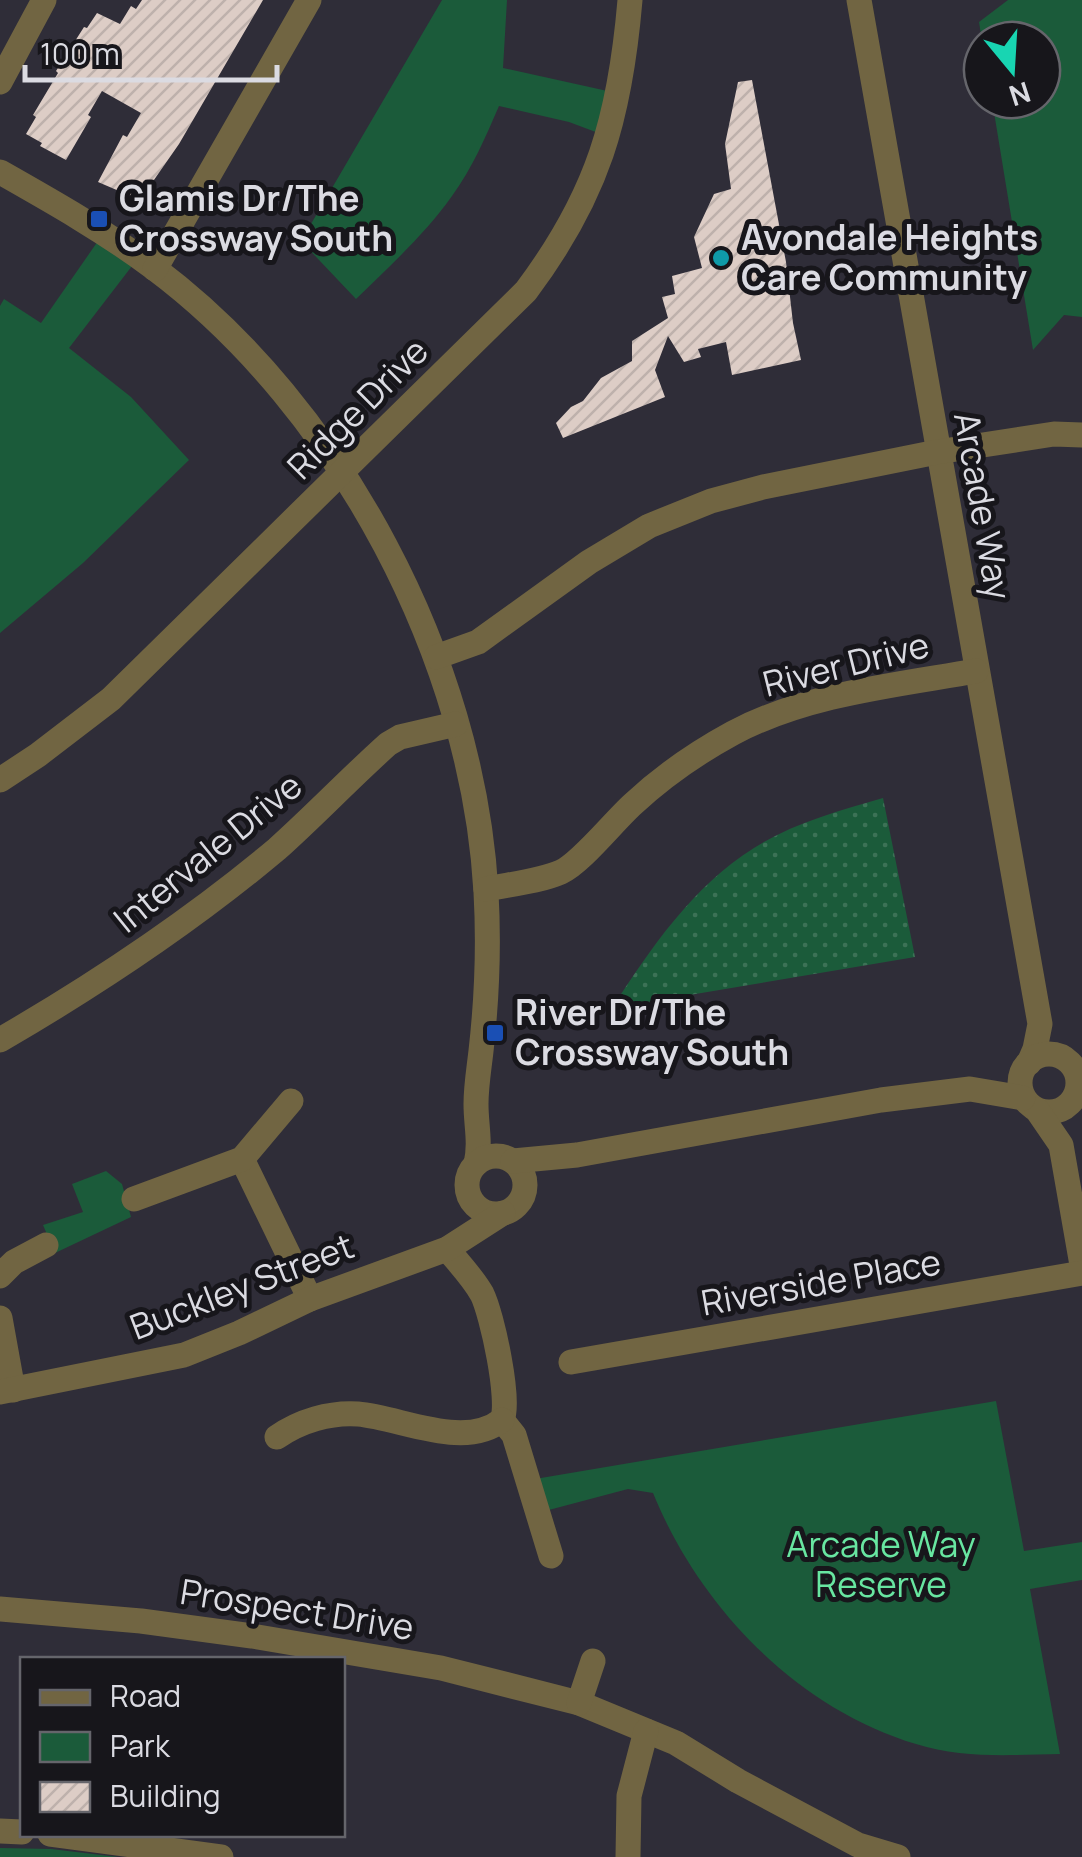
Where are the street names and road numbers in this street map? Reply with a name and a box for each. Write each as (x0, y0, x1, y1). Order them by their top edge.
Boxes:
street label: Ridge Drive (276, 327, 438, 489)
street label: Arcade Way (943, 408, 1023, 603)
street label: River Drive (758, 620, 934, 708)
street label: Intervale Drive (103, 762, 311, 943)
street label: Buckley Street (123, 1221, 360, 1351)
street label: Riverside Place (697, 1237, 944, 1327)
street label: Prospect Drive (177, 1567, 417, 1651)

